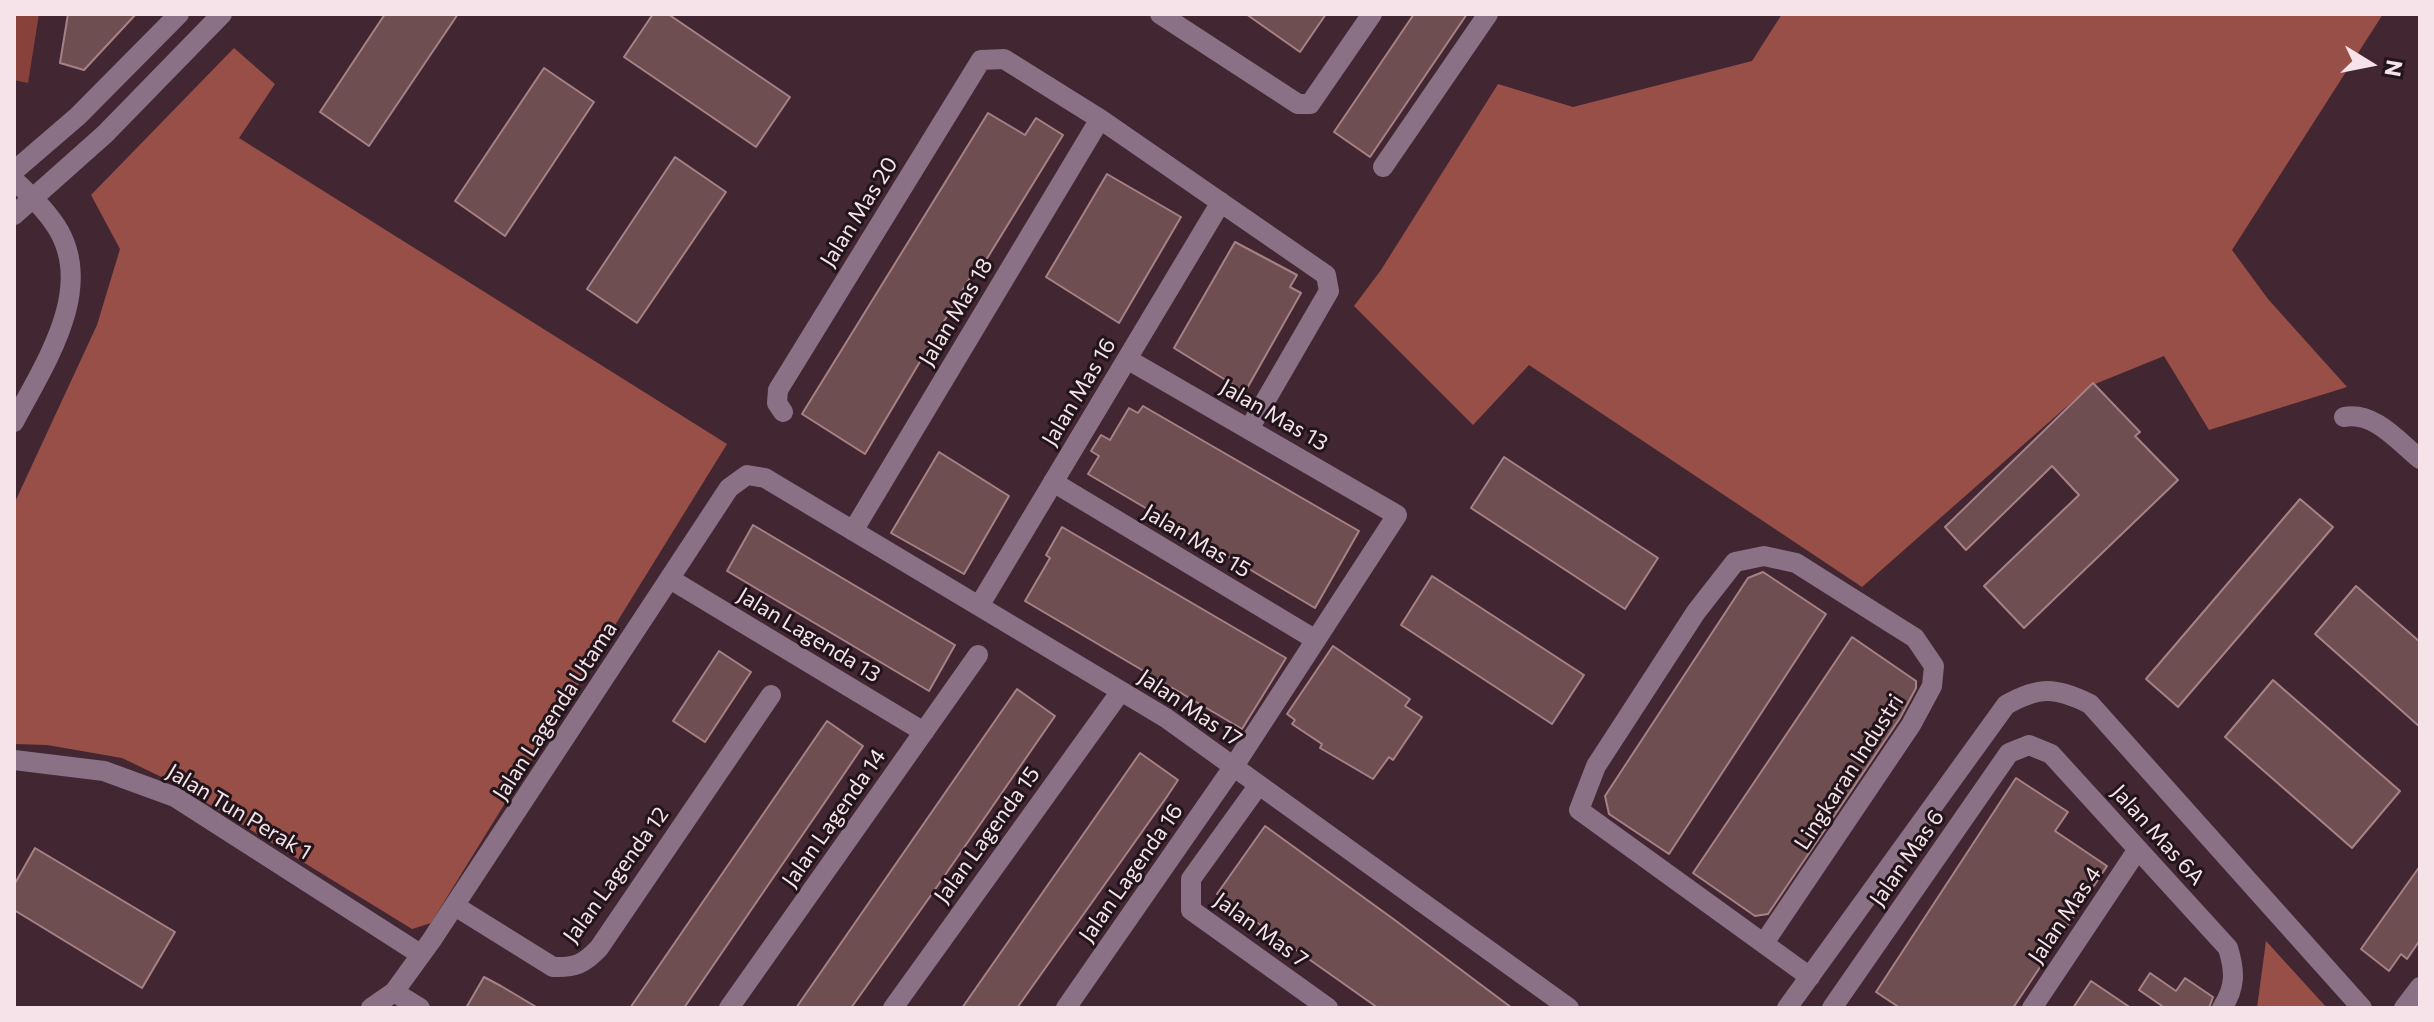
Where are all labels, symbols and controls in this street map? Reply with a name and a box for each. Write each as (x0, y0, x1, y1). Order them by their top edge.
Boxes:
north arrow (2330, 24, 2410, 104)
text: N (2379, 58, 2409, 79)
street label: Jalan Mas 20 (815, 152, 903, 272)
street label: Jalan Mas 18 (913, 253, 999, 371)
street label: Jalan Mas 16 (1036, 333, 1122, 451)
street label: Jalan Mas 13 (1215, 373, 1333, 457)
street label: Jalan Mas 15 (1139, 499, 1255, 583)
street label: Jalan Lagenda 13 (733, 582, 885, 688)
street label: Jalan Lagenda Utama (487, 617, 623, 805)
street label: Jalan Mas 17 (1133, 664, 1247, 752)
street label: Lingkaran Industri (1789, 689, 1909, 855)
street label: Jalan Lagenda 14 (776, 744, 892, 892)
street label: Jalan Tun Perak 1 (162, 758, 316, 866)
street label: Jalan Lagenda 15 (929, 762, 1045, 908)
street label: Jalan Mas 6A (2106, 779, 2210, 891)
street label: Jalan Lagenda 16 (1073, 799, 1189, 947)
street label: Jalan Lagenda 12 (558, 802, 674, 948)
street label: Jalan Mas 6 (1864, 805, 1950, 911)
street label: Jalan Mas 4 (2023, 861, 2107, 969)
street label: Jalan Mas 7 (1209, 887, 1313, 973)

